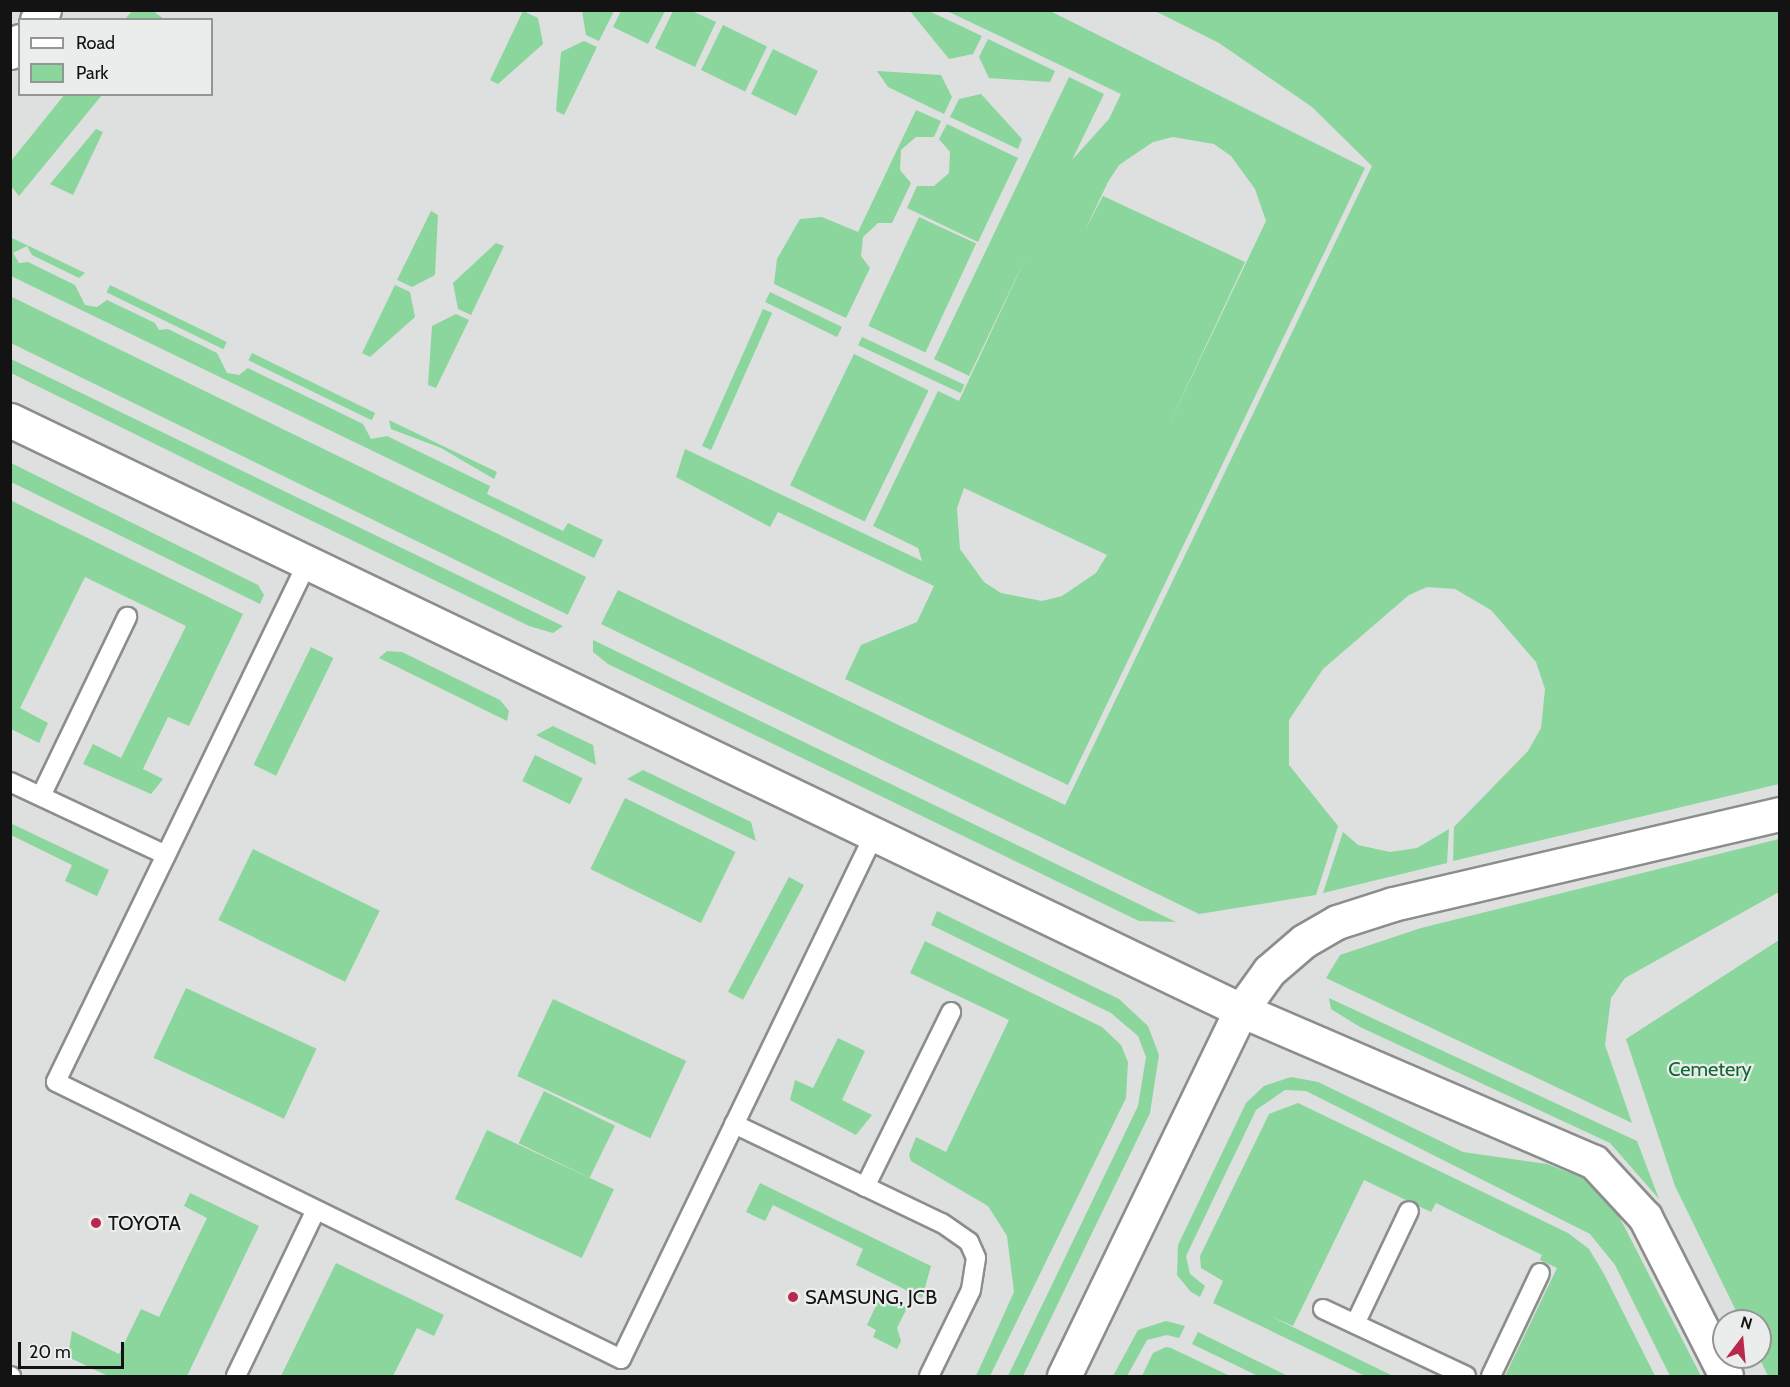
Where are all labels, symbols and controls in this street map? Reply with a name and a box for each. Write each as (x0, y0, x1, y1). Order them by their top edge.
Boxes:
legend (18, 18, 213, 96)
text: Road (76, 32, 115, 54)
text: Park (76, 62, 108, 84)
park label: Cemetery (1668, 1057, 1752, 1081)
place label: TOYOTA (108, 1211, 181, 1235)
marker: TOYOTA (89, 1216, 103, 1230)
place label: SAMSUNG, JCB (805, 1285, 937, 1309)
marker: SAMSUNG, JCB (786, 1290, 800, 1304)
north arrow (1712, 1309, 1772, 1369)
text: N (1738, 1312, 1755, 1334)
scale bar (21, 1330, 128, 1368)
text: 20 m (29, 1341, 71, 1363)

